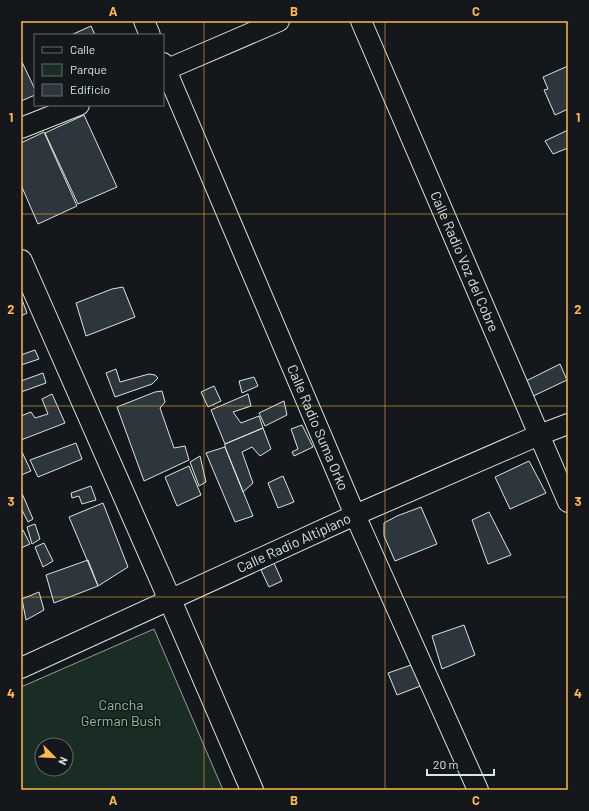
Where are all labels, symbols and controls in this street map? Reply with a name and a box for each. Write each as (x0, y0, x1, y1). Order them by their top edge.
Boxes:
text: A (109, 3, 118, 19)
text: B (290, 3, 298, 19)
text: C (472, 3, 480, 19)
legend (34, 34, 164, 106)
text: Calle (70, 42, 95, 56)
text: Parque (70, 62, 107, 76)
text: Edificio (70, 82, 110, 96)
text: 1 (9, 109, 13, 125)
text: 1 (576, 109, 580, 125)
street label: Calle Radio Voz del Cobre (427, 189, 503, 334)
text: 2 (7, 301, 15, 317)
text: 2 (574, 301, 582, 317)
street label: Calle Radio Suma Orko (284, 362, 353, 493)
text: 3 (7, 493, 15, 509)
text: 3 (574, 493, 582, 509)
street label: Calle Radio Altiplano (234, 509, 353, 576)
text: 4 (7, 685, 15, 701)
text: 4 (574, 685, 582, 701)
park label: Cancha German Bush (81, 696, 161, 729)
north arrow (34, 737, 74, 777)
scale bar (427, 751, 494, 777)
text: N (56, 755, 71, 767)
text: 20 m (433, 757, 459, 771)
text: A (109, 792, 118, 808)
text: B (290, 792, 298, 808)
text: C (472, 792, 480, 808)

